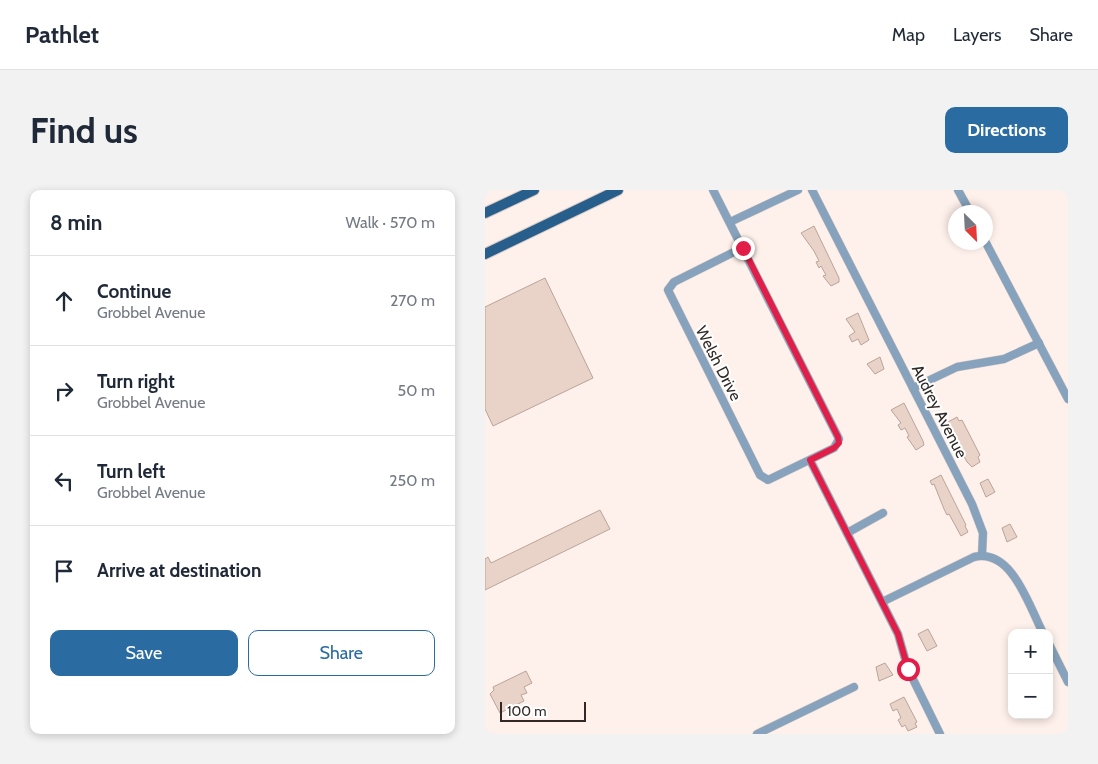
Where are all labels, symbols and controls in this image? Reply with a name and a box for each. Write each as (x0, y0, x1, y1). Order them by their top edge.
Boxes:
text: Pathlet (25, 20, 99, 49)
text: Map (892, 24, 925, 46)
text: Layers (953, 24, 1002, 46)
text: Share (1030, 24, 1073, 46)
button: Directions (945, 107, 1068, 153)
text: Find us (30, 109, 138, 152)
north arrow (948, 205, 993, 250)
text: 8 min (50, 210, 102, 235)
text: Walk · 570 m (346, 213, 435, 232)
route end (732, 237, 755, 260)
text: Continue (97, 280, 171, 303)
icon: ahead (50, 287, 78, 315)
text: 270 m (390, 291, 435, 310)
text: Grobbel Avenue (97, 303, 205, 322)
street label: Welsh Drive (692, 323, 745, 404)
street label: Audrey Avenue (908, 361, 971, 461)
text: Turn right (97, 370, 175, 393)
icon: right (50, 377, 78, 405)
text: 50 m (398, 381, 435, 400)
text: Grobbel Avenue (97, 393, 205, 412)
text: Turn left (97, 460, 165, 483)
icon: left (50, 467, 78, 495)
text: 250 m (389, 471, 435, 490)
text: Grobbel Avenue (97, 483, 205, 502)
icon: arrive (50, 557, 78, 585)
text: Arrive at destination (97, 559, 261, 582)
map controls (1008, 629, 1053, 719)
button: + (1008, 629, 1053, 674)
button: Save (50, 630, 238, 676)
button: Share (248, 630, 435, 676)
route start (897, 658, 920, 681)
button: − (1008, 674, 1053, 719)
scale bar (500, 699, 586, 722)
text: 100 m (507, 702, 547, 720)

